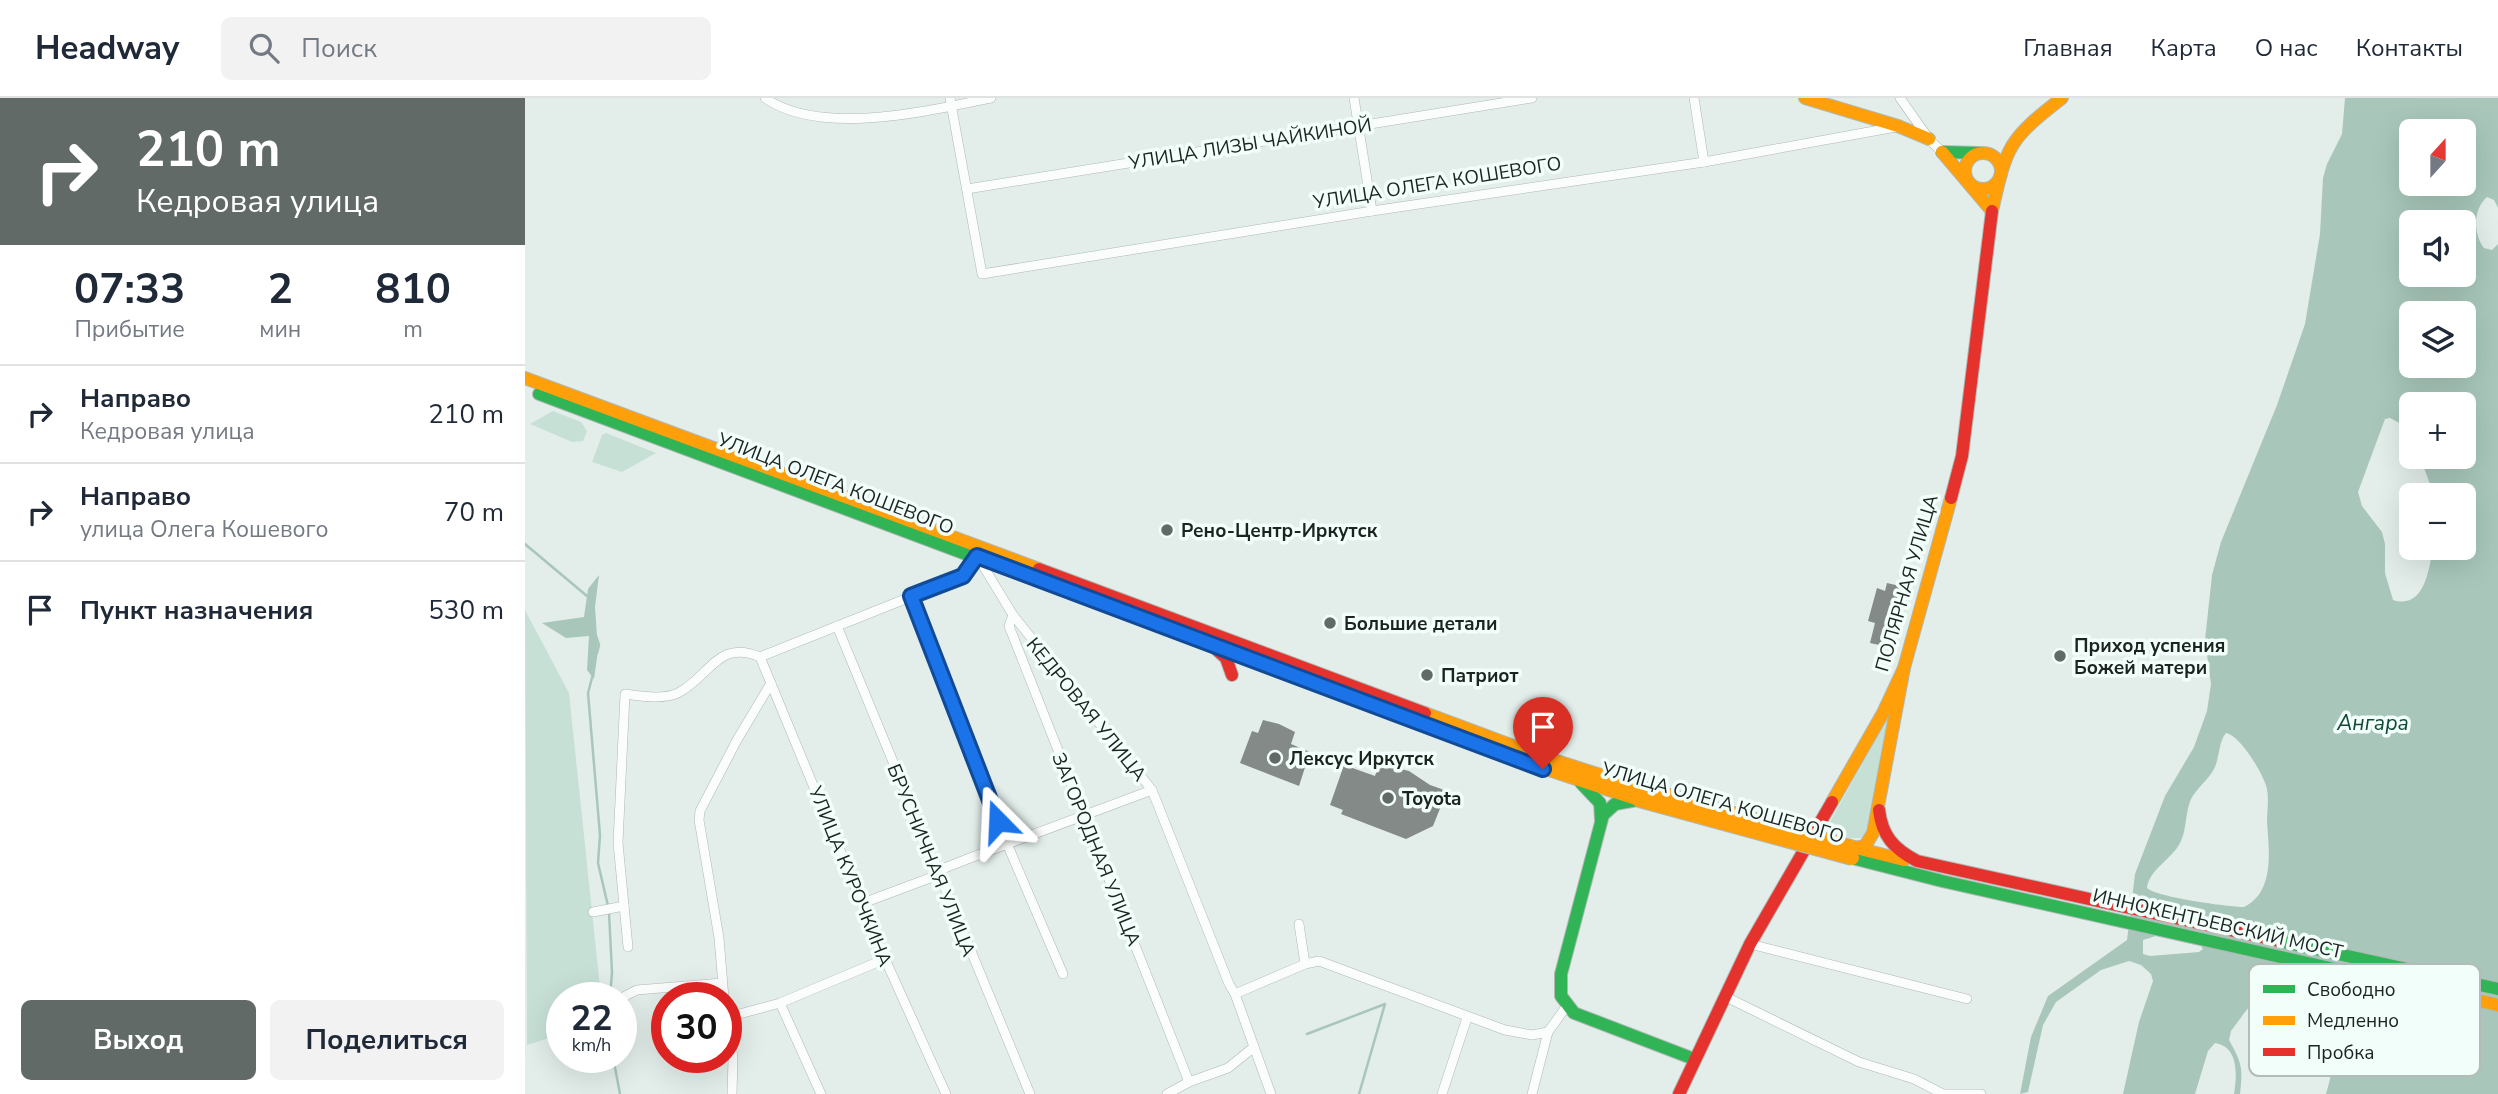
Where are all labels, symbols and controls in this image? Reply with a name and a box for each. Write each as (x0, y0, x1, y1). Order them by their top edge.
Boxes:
search box (221, 17, 711, 80)
text: Headway (35, 26, 179, 71)
icon: search (245, 29, 283, 67)
text: Поиск (301, 31, 377, 66)
text: Главная (2023, 32, 2113, 64)
text: Карта (2151, 32, 2217, 64)
text: О нас (2255, 32, 2318, 64)
text: Контакты (2356, 32, 2463, 64)
street label: УЛИЦА ЛИЗЫ ЧАЙКИНОЙ (1126, 112, 1373, 176)
text: 210 m (136, 116, 280, 183)
north arrow (2399, 119, 2476, 196)
map controls (2399, 119, 2476, 560)
icon: right (21, 126, 112, 217)
street label: УЛИЦА ОЛЕГА КОШЕВОГО (1310, 151, 1563, 216)
text: Кедровая улица (136, 180, 379, 223)
button: sound (2399, 210, 2476, 287)
text: 07:33 (74, 261, 185, 318)
text: 2 (268, 261, 293, 318)
text: 810 (375, 261, 451, 318)
button: layers (2399, 301, 2476, 378)
text: Прибытие (74, 314, 185, 345)
text: мин (259, 314, 301, 345)
text: m (403, 314, 423, 345)
text: Направо (80, 381, 191, 416)
button: + (2399, 392, 2476, 469)
icon: right (21, 395, 59, 433)
text: 210 m (428, 397, 504, 432)
text: Кедровая улица (80, 416, 255, 447)
street label: УЛИЦА ОЛЕГА КОШЕВОГО (713, 426, 957, 541)
text: Направо (80, 479, 191, 514)
button: − (2399, 483, 2476, 560)
street label: ПОЛЯРНАЯ УЛИЦА (1869, 492, 1945, 675)
icon: right (21, 493, 59, 531)
text: 70 m (444, 495, 504, 530)
text: улица Олега Кошевого (80, 514, 329, 545)
place label: Рено-Центр-Иркутск (1181, 518, 1378, 544)
marker: Рено-Центр-Иркутск (1159, 522, 1175, 538)
icon: arrive (21, 591, 59, 629)
text: Пункт назначения (80, 593, 313, 628)
text: 530 m (428, 593, 504, 628)
place label: Большие детали (1344, 611, 1497, 637)
marker: Большие детали (1322, 615, 1338, 631)
street label: КЕДРОВАЯ УЛИЦА (1020, 632, 1152, 787)
place label: Приход успения Божей матери (2074, 633, 2225, 681)
marker: Приход успения Божей матери (2052, 648, 2068, 664)
place label: Патриот (1441, 663, 1519, 689)
marker: Патриот (1419, 667, 1435, 683)
pin (1513, 697, 1573, 769)
icon: arrive (1524, 708, 1562, 746)
water label: Ангара (2336, 709, 2409, 737)
place label: Лексус Иркутск (1289, 746, 1434, 772)
street label: ЗАГОРОДНАЯ УЛИЦА (1045, 749, 1147, 950)
marker: Лексус Иркутск (1267, 750, 1283, 766)
street label: УЛИЦА ОЛЕГА КОШЕВОГО (1598, 756, 1847, 850)
street label: БРУСНИЧНАЯ УЛИЦА (881, 760, 982, 961)
street label: УЛИЦА КУРОЧКИНА (802, 781, 898, 971)
position arrow (961, 784, 1035, 858)
place label: Toyota (1402, 786, 1461, 812)
marker: Toyota (1380, 790, 1396, 806)
street label: ИННОКЕНТЬЕВСКИЙ МОСТ (2090, 883, 2346, 966)
legend (2249, 964, 2480, 1076)
text: Свободно (2307, 977, 2396, 1003)
speed limit sign: 30 (651, 982, 742, 1073)
text: 22 (570, 995, 613, 1042)
button: Выход (21, 1000, 256, 1080)
button: Поделиться (270, 1000, 504, 1080)
text: Медленно (2307, 1008, 2399, 1034)
text: km/h (572, 1033, 611, 1057)
text: Пробка (2307, 1040, 2374, 1066)

